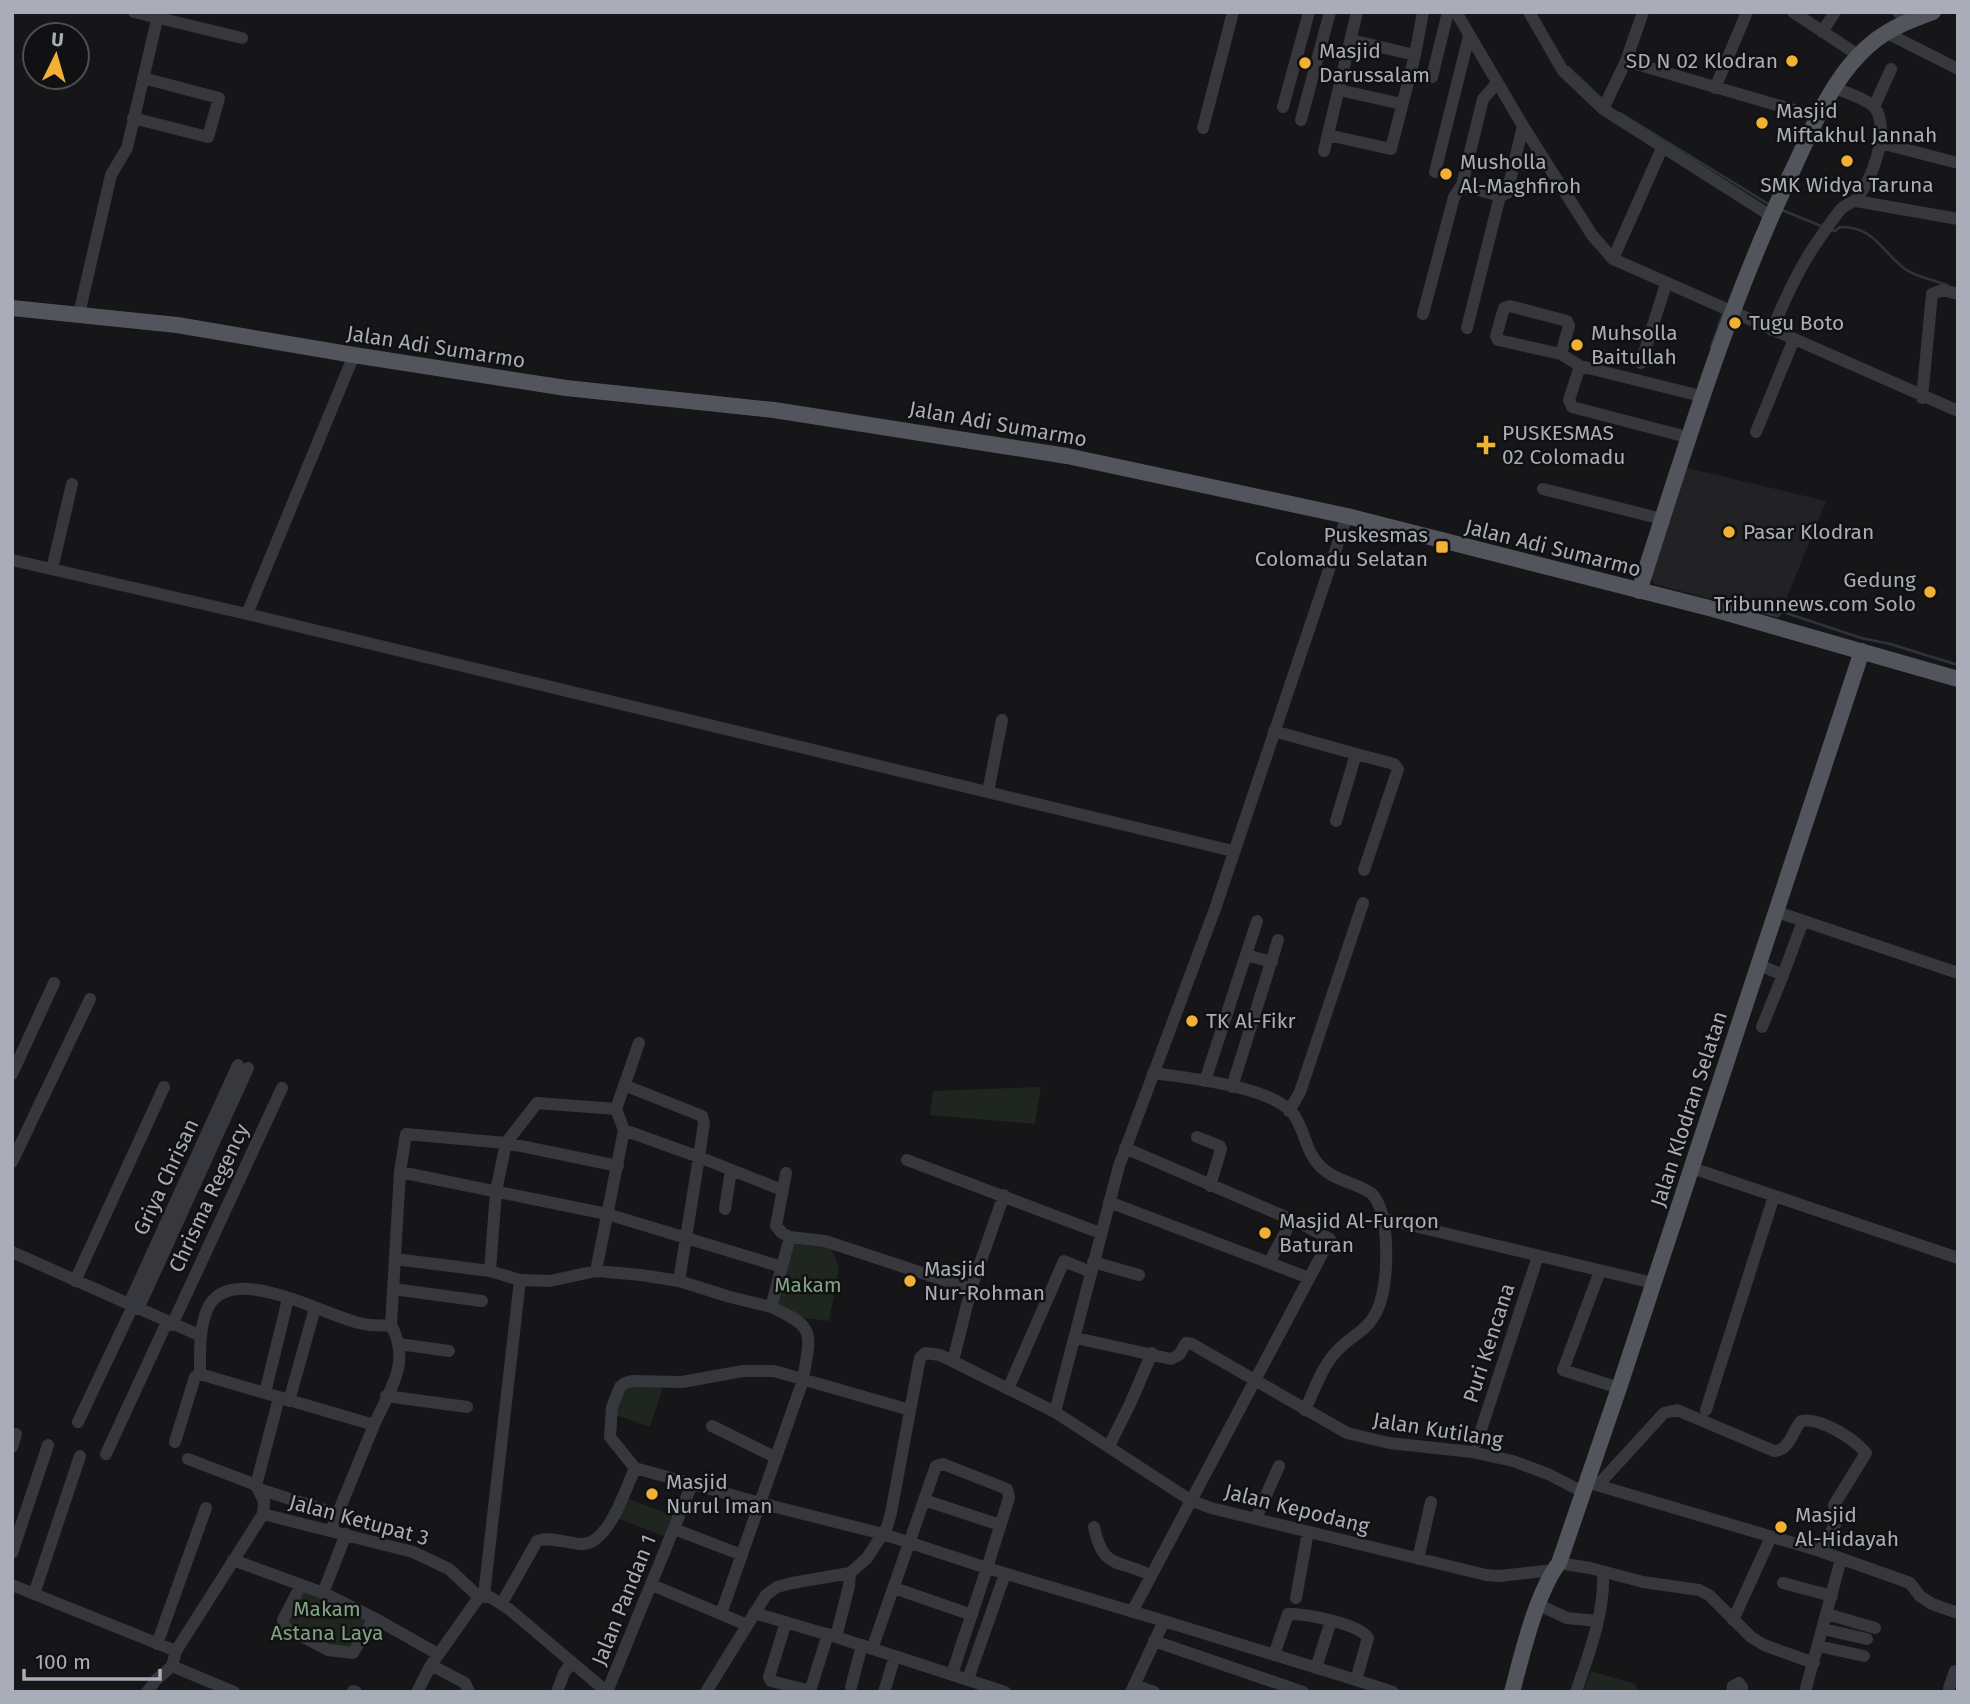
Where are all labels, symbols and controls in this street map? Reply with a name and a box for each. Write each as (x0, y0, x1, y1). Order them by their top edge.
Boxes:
north arrow (21, 21, 91, 91)
text: U (50, 28, 65, 52)
place label: Masjid Darussalam (1319, 38, 1430, 88)
place label: SD N 02 Klodran (1626, 48, 1778, 74)
marker: SD N 02 Klodran (1784, 53, 1800, 69)
marker: Masjid Darussalam (1297, 55, 1313, 71)
place label: Masjid Miftakhul Jannah (1776, 98, 1937, 148)
marker: Masjid Miftakhul Jannah (1754, 115, 1770, 131)
place label: Musholla Al-Maghfiroh (1460, 149, 1581, 199)
marker: SMK Widya Taruna (1839, 153, 1855, 169)
marker: Musholla Al-Maghfiroh (1438, 166, 1454, 182)
place label: SMK Widya Taruna (1760, 172, 1934, 198)
place label: Tugu Boto (1749, 310, 1844, 336)
marker: Tugu Boto (1727, 315, 1743, 331)
street label: Jalan Adi Sumarmo (345, 320, 527, 374)
place label: Muhsolla Baitullah (1591, 320, 1678, 370)
marker: Muhsolla Baitullah (1569, 337, 1585, 353)
street label: Jalan Adi Sumarmo (907, 396, 1089, 452)
place label: PUSKESMAS 02 Colomadu (1502, 420, 1626, 470)
marker: PUSKESMAS 02 Colomadu (1476, 435, 1496, 455)
street label: Jalan Adi Sumarmo (1462, 514, 1644, 582)
place label: Pasar Klodran (1743, 519, 1874, 545)
place label: Puskesmas Colomadu Selatan (1255, 522, 1428, 572)
marker: Pasar Klodran (1721, 524, 1737, 540)
marker: Puskesmas Colomadu Selatan (1434, 539, 1450, 555)
place label: Gedung Tribunnews.com Solo (1714, 567, 1916, 617)
marker: Gedung Tribunnews.com Solo (1922, 584, 1938, 600)
place label: TK Al-Fikr (1206, 1008, 1296, 1034)
street label: Jalan Klodran Selatan (1645, 1008, 1733, 1210)
marker: TK Al-Fikr (1184, 1013, 1200, 1029)
street label: Griya Chrisan (128, 1115, 204, 1239)
street label: Chrisma Regency (163, 1119, 255, 1277)
place label: Masjid Al-Furqon Baturan (1279, 1208, 1439, 1258)
marker: Masjid Al-Furqon Baturan (1257, 1225, 1273, 1241)
place label: Masjid Nur-Rohman (924, 1256, 1045, 1306)
park label: Makam (774, 1272, 842, 1298)
marker: Masjid Nur-Rohman (902, 1273, 918, 1289)
street label: Puri Kencana (1457, 1280, 1521, 1406)
street label: Jalan Kutilang (1371, 1407, 1505, 1453)
place label: Masjid Nurul Iman (666, 1469, 773, 1519)
street label: Jalan Kepodang (1222, 1478, 1372, 1540)
marker: Masjid Nurul Iman (644, 1486, 660, 1502)
street label: Jalan Ketupat 3 (286, 1489, 432, 1551)
place label: Masjid Al-Hidayah (1795, 1502, 1899, 1552)
marker: Masjid Al-Hidayah (1773, 1519, 1789, 1535)
street label: Jalan Pandan 1 (586, 1531, 662, 1669)
park label: Makam Astana Laya (271, 1596, 383, 1646)
scale bar (24, 1638, 161, 1682)
text: 100 m (35, 1649, 91, 1675)

